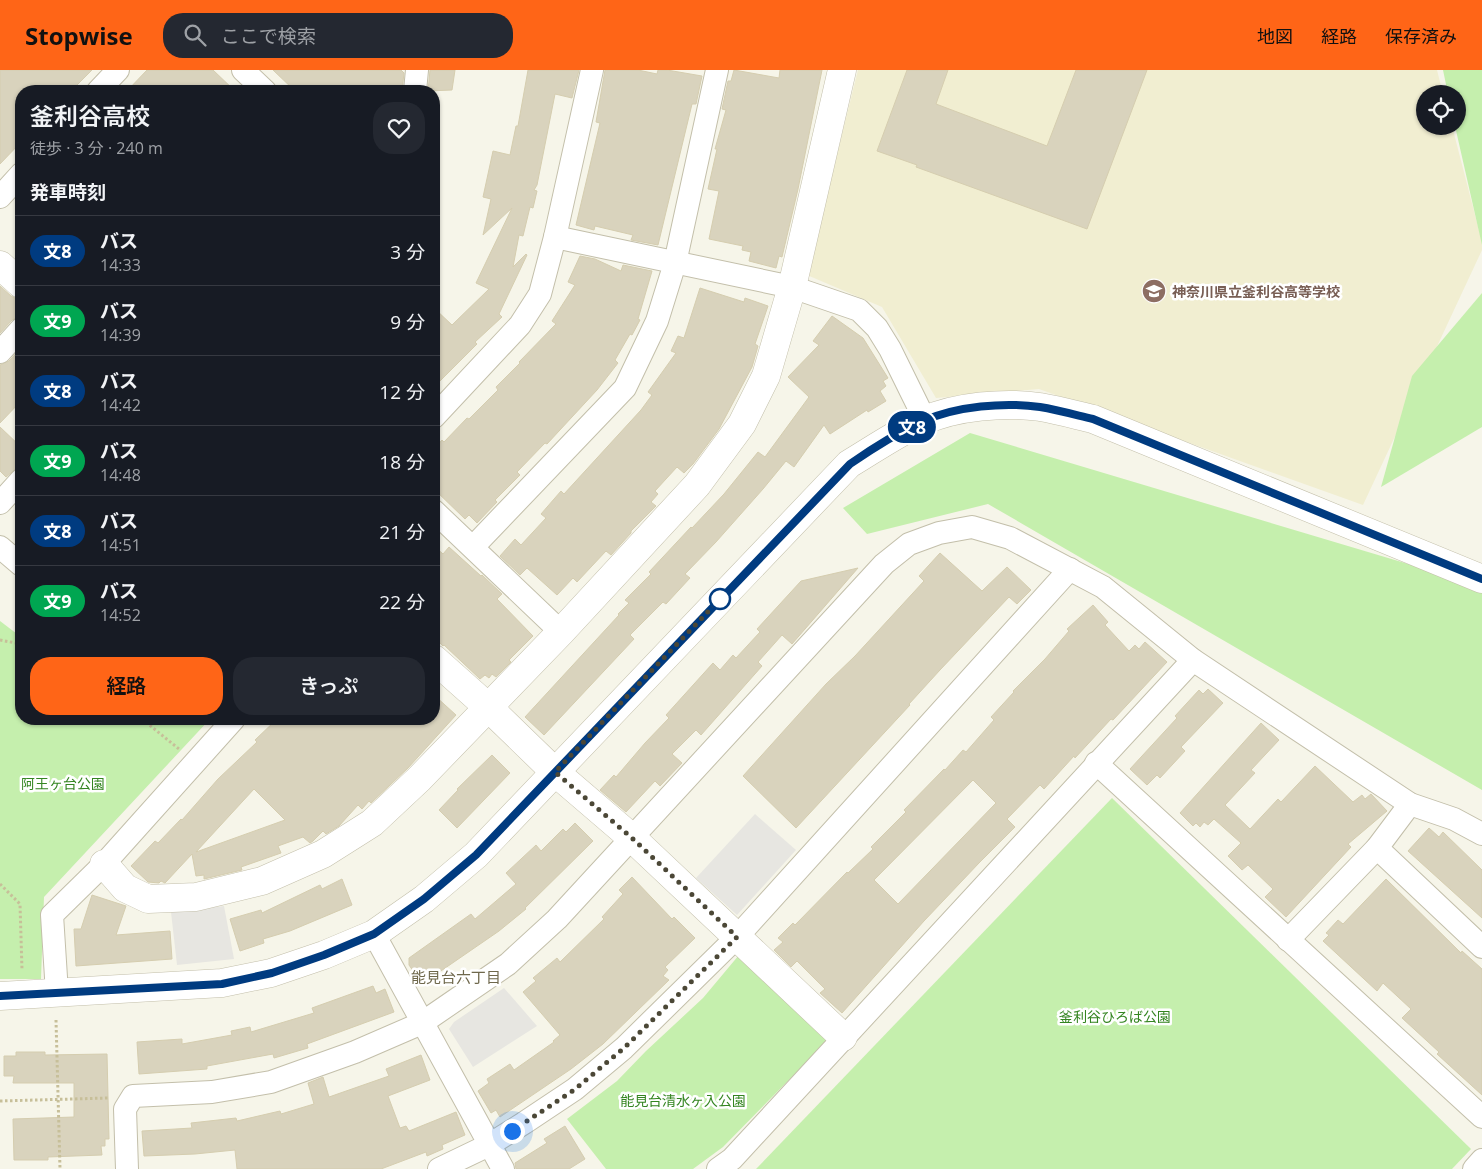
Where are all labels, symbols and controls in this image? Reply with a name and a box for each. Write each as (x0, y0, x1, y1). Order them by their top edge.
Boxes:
search box (163, 13, 513, 58)
text: Stopwise (25, 19, 133, 52)
icon: search (181, 21, 209, 49)
text: ここで検索 (221, 23, 316, 49)
text: 地図 (1257, 24, 1293, 48)
text: 経路 (1321, 24, 1357, 48)
text: 保存済み (1385, 24, 1457, 48)
map controls (1416, 85, 1466, 135)
button: locate (1416, 85, 1466, 135)
text: 釜利谷高校 (30, 99, 150, 132)
button: heart (373, 102, 425, 154)
text: 徒歩 · 3 分 · 240 m (30, 137, 163, 159)
text: 発車時刻 (30, 179, 106, 205)
text: バス (100, 228, 138, 254)
text: 文8 (43, 239, 72, 263)
text: 3 分 (390, 239, 425, 265)
text: 14:33 (100, 254, 141, 276)
school or university icon: 神奈川県立釜利谷高等学校 (1141, 278, 1167, 304)
place label: 神奈川県立釜利谷高等学校 (1172, 282, 1340, 301)
text: バス (100, 298, 138, 324)
text: 文9 (43, 309, 72, 333)
text: 9 分 (390, 309, 425, 335)
text: 14:39 (100, 324, 141, 346)
text: バス (100, 368, 138, 394)
text: 文8 (43, 379, 72, 403)
text: 12 分 (379, 379, 425, 405)
text: 14:42 (100, 394, 141, 416)
line badge: 文8 (890, 411, 934, 443)
text: 文8 (898, 415, 926, 439)
text: バス (100, 438, 138, 464)
text: 文9 (43, 449, 72, 473)
text: 18 分 (379, 449, 425, 475)
text: 14:48 (100, 464, 141, 486)
text: バス (100, 508, 138, 534)
text: 文8 (43, 519, 72, 543)
text: 21 分 (379, 519, 425, 545)
text: 14:51 (100, 534, 141, 556)
text: バス (100, 578, 138, 604)
unlabelled marker (709, 588, 731, 610)
text: 文9 (43, 589, 72, 613)
text: 22 分 (379, 589, 425, 615)
text: 14:52 (100, 604, 141, 626)
button: 経路 (30, 657, 223, 715)
button: きっぷ (233, 657, 425, 715)
park label: 阿王ヶ台公園 (21, 774, 105, 793)
district label: 能見台六丁目 (411, 967, 501, 987)
park label: 釜利谷ひろば公園 (1059, 1007, 1171, 1026)
park label: 能見台清水ヶ入公園 (620, 1091, 746, 1110)
your location (500, 1119, 525, 1144)

